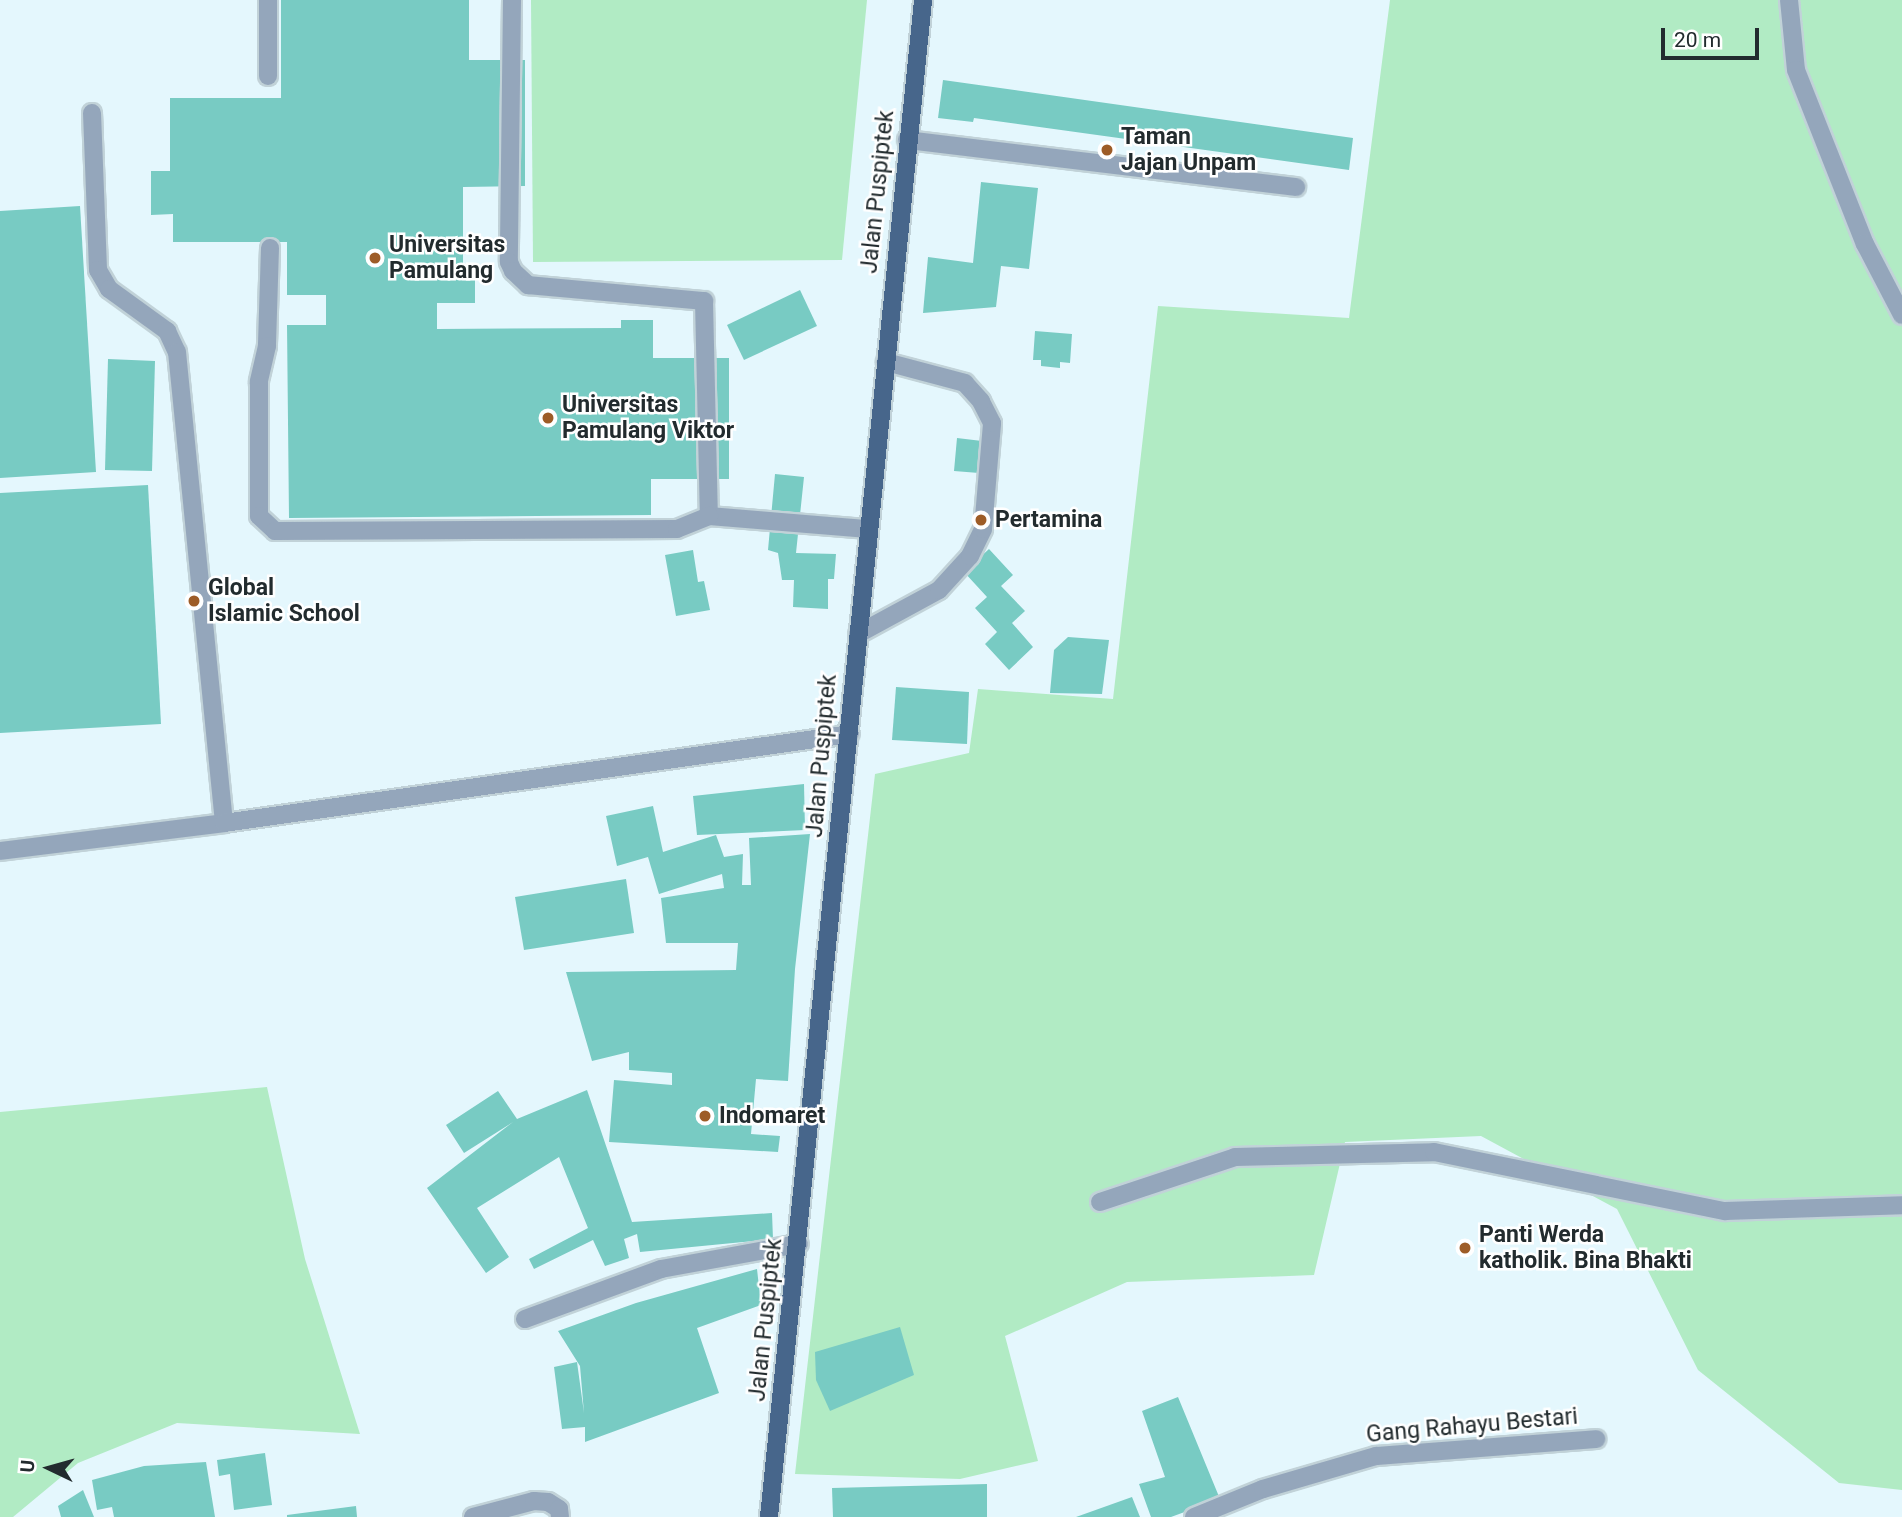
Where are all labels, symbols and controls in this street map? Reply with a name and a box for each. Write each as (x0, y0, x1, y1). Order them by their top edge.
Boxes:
scale bar (1664, 14, 1762, 58)
text: 20 m (1674, 28, 1721, 52)
street label: Jalan Puspiptek (856, 109, 900, 275)
place label: Taman Jajan Unpam (1121, 123, 1256, 177)
marker: Taman Jajan Unpam (1099, 142, 1115, 158)
place label: Universitas Pamulang (389, 231, 505, 285)
marker: Universitas Pamulang (367, 250, 383, 266)
place label: Universitas Pamulang Viktor (562, 391, 734, 445)
marker: Universitas Pamulang Viktor (540, 410, 556, 426)
place label: Pertamina (995, 506, 1102, 534)
marker: Pertamina (973, 512, 989, 528)
place label: Global Islamic School (208, 574, 360, 628)
marker: Global Islamic School (186, 593, 202, 609)
street label: Jalan Puspiptek (801, 673, 843, 839)
place label: Indomaret (719, 1102, 825, 1130)
marker: Indomaret (697, 1108, 713, 1124)
place label: Panti Werda katholik. Bina Bhakti (1479, 1221, 1692, 1275)
street label: Jalan Puspiptek (744, 1237, 788, 1403)
marker: Panti Werda katholik. Bina Bhakti (1457, 1240, 1473, 1256)
street label: Gang Rahayu Bestari (1365, 1403, 1579, 1449)
north arrow (14, 1433, 84, 1503)
text: U (16, 1459, 40, 1473)

